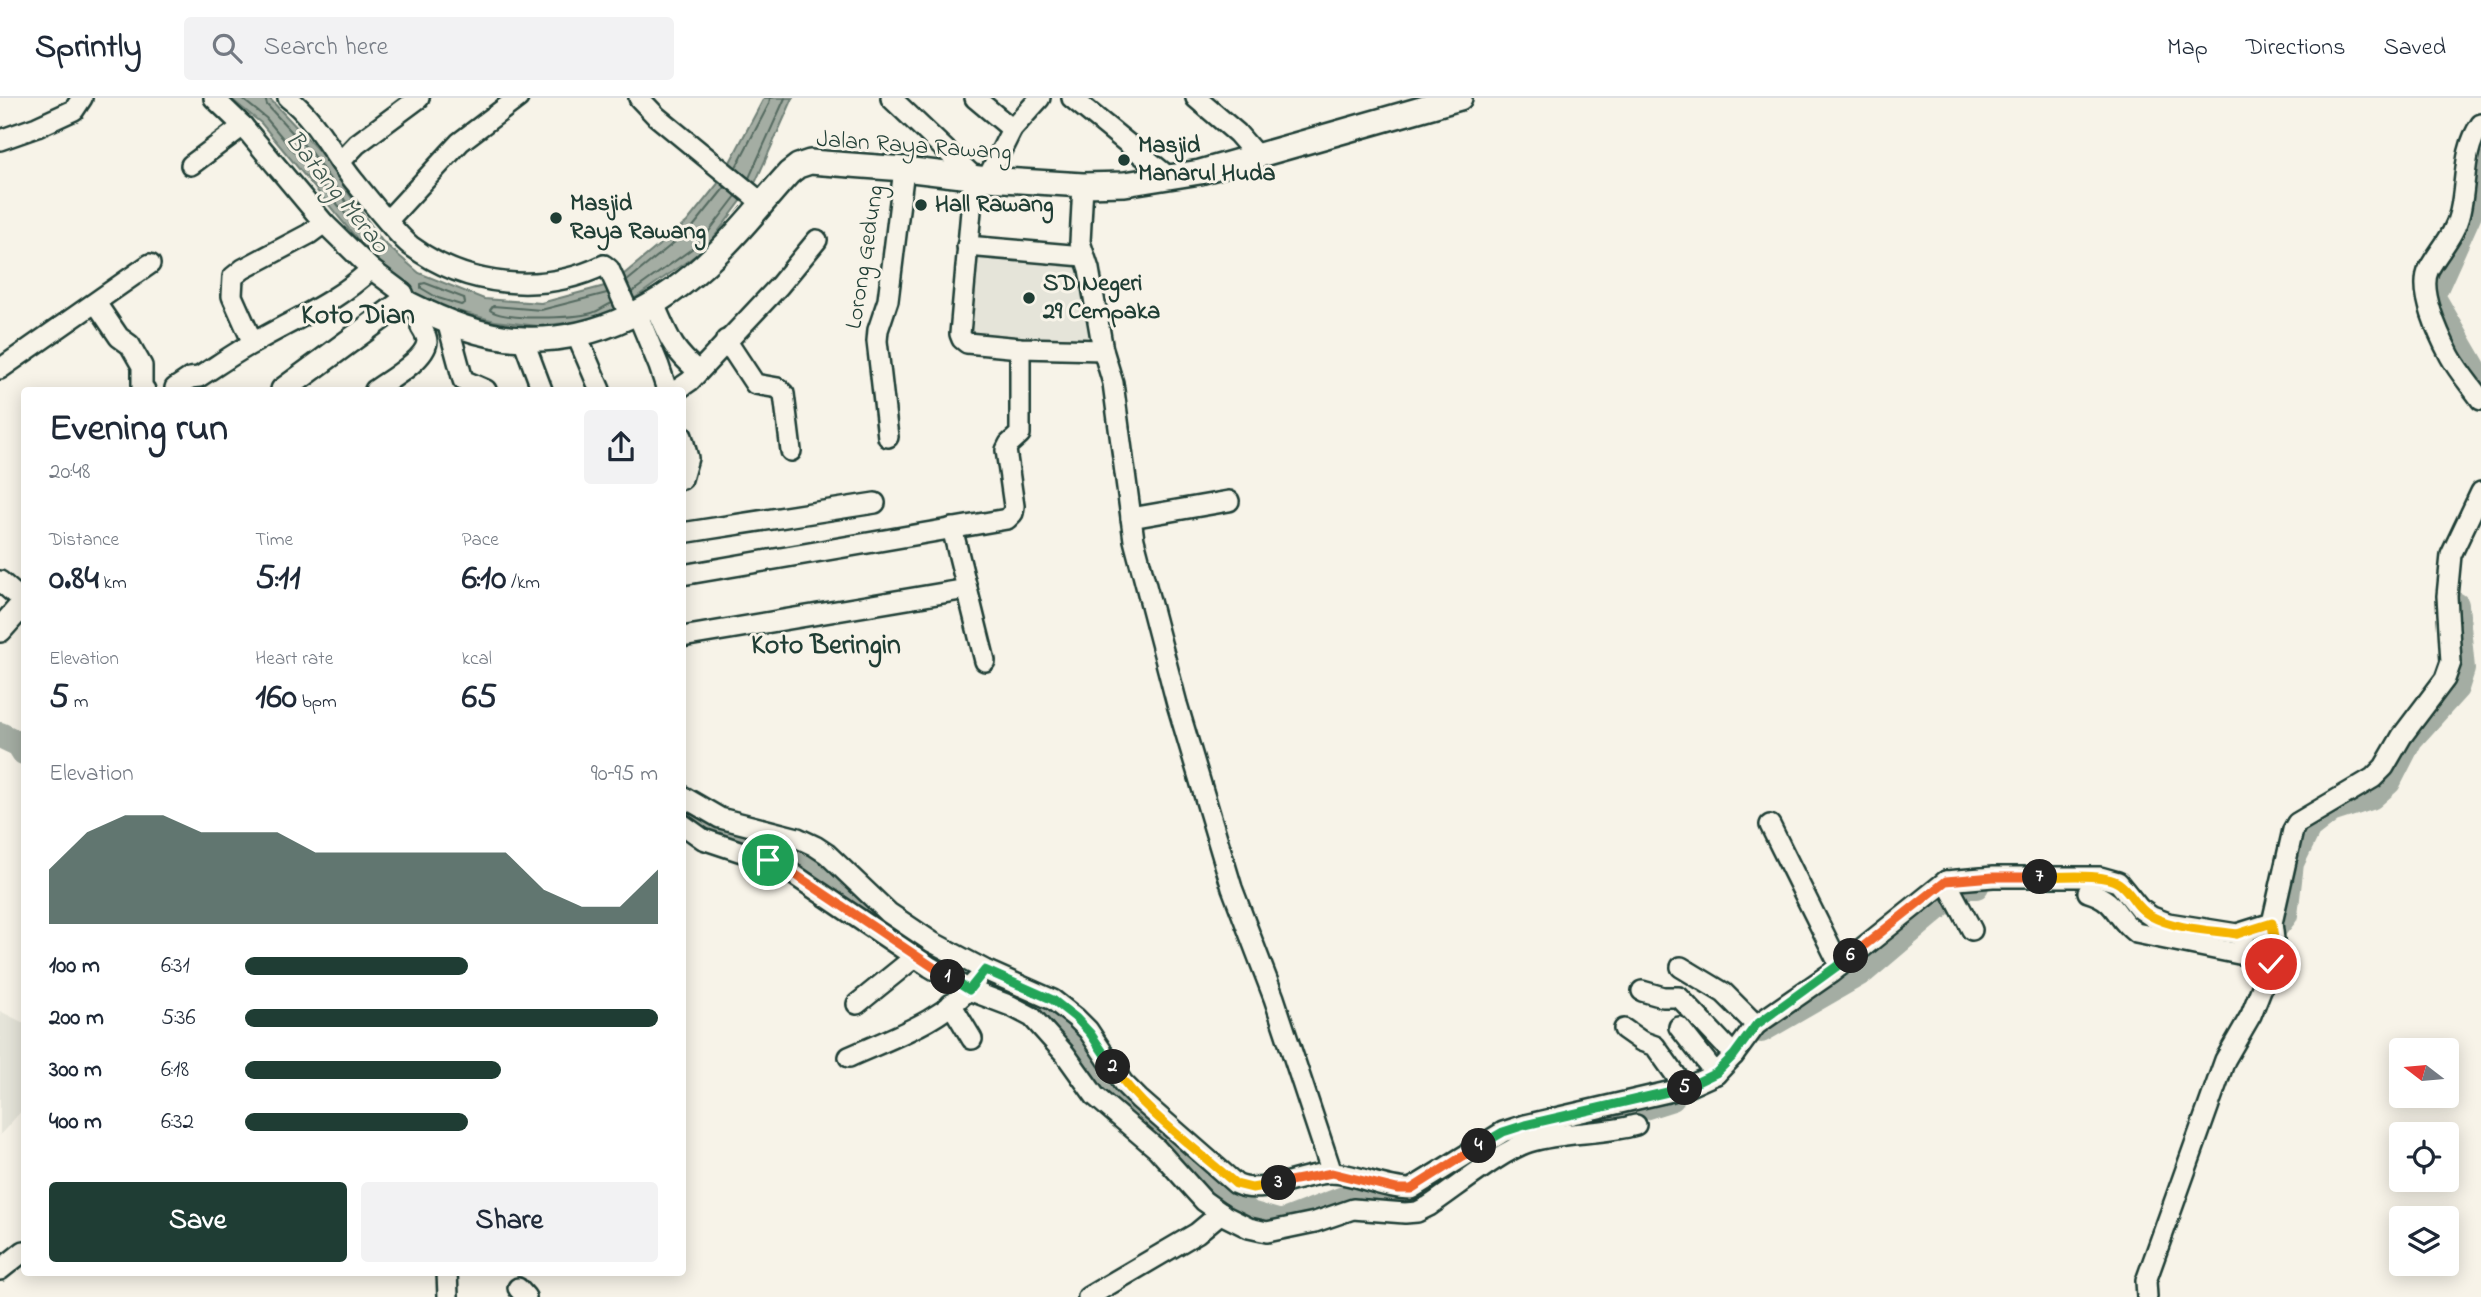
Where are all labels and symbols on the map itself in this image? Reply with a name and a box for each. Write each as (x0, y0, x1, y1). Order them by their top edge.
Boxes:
water label: Batang Merao (275, 123, 398, 264)
street label: Jalan Raya Rawang (815, 123, 1013, 172)
place label: Masjid Manarul Huda (1138, 129, 1276, 192)
marker: Masjid Manarul Huda (1116, 152, 1132, 168)
street label: Lorong Gedung (837, 182, 895, 332)
place label: Masjid Raya Rawang (570, 187, 706, 251)
place label: Hall Rawang (935, 188, 1054, 224)
marker: Hall Rawang (913, 197, 929, 213)
marker: Masjid Raya Rawang (548, 210, 564, 226)
place label: SD Negeri 29 Cempaka (1042, 267, 1160, 330)
marker: SD Negeri 29 Cempaka (1021, 290, 1037, 306)
district label: Koto Dian (301, 296, 415, 337)
district label: Koto Beringin (751, 626, 901, 668)
pin (738, 830, 798, 890)
pin: 7 (2022, 860, 2058, 894)
pin (2241, 934, 2301, 994)
pin: 6 (1834, 938, 1868, 974)
pin: 1 (930, 960, 965, 994)
north arrow (2389, 1038, 2459, 1108)
pin: 2 (1096, 1049, 1130, 1084)
pin: 5 (1668, 1070, 1702, 1105)
pin: 4 (1462, 1128, 1496, 1164)
pin: 3 (1262, 1166, 1296, 1200)

